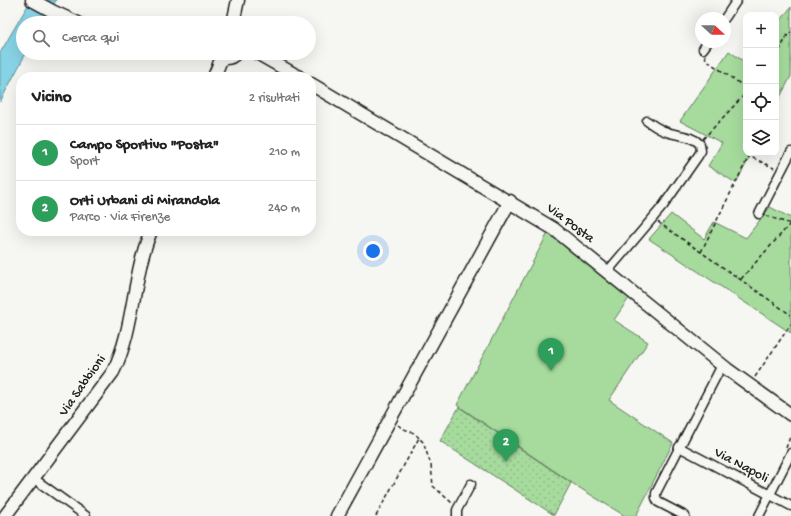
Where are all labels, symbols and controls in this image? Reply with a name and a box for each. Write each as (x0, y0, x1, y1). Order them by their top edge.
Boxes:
north arrow (695, 12, 731, 48)
map controls (743, 12, 779, 156)
button: + (743, 12, 779, 48)
search box (16, 16, 316, 60)
icon: search (30, 27, 52, 49)
text: Cerca qui (62, 29, 119, 47)
button: − (743, 48, 779, 84)
button: locate (743, 84, 779, 120)
text: Vicino (32, 88, 72, 108)
text: 2 risultati (249, 91, 300, 106)
button: layers (743, 120, 779, 156)
text: Campo Sportivo "Posta" (70, 136, 219, 154)
text: 1 (42, 145, 48, 160)
text: 210 m (269, 145, 300, 160)
text: Sport (70, 154, 99, 169)
text: Orti Urbani di Mirandola (70, 192, 220, 210)
street label: Via Posta (542, 200, 598, 248)
text: 2 (42, 201, 48, 216)
text: 240 m (268, 201, 300, 216)
text: Parco · Via Firenze (70, 210, 170, 225)
your location (363, 241, 383, 261)
pin: 1 (538, 338, 564, 371)
street label: Via Sabbioni (55, 352, 110, 421)
pin: 2 (493, 429, 519, 462)
street label: Via Napoli (710, 444, 771, 487)

